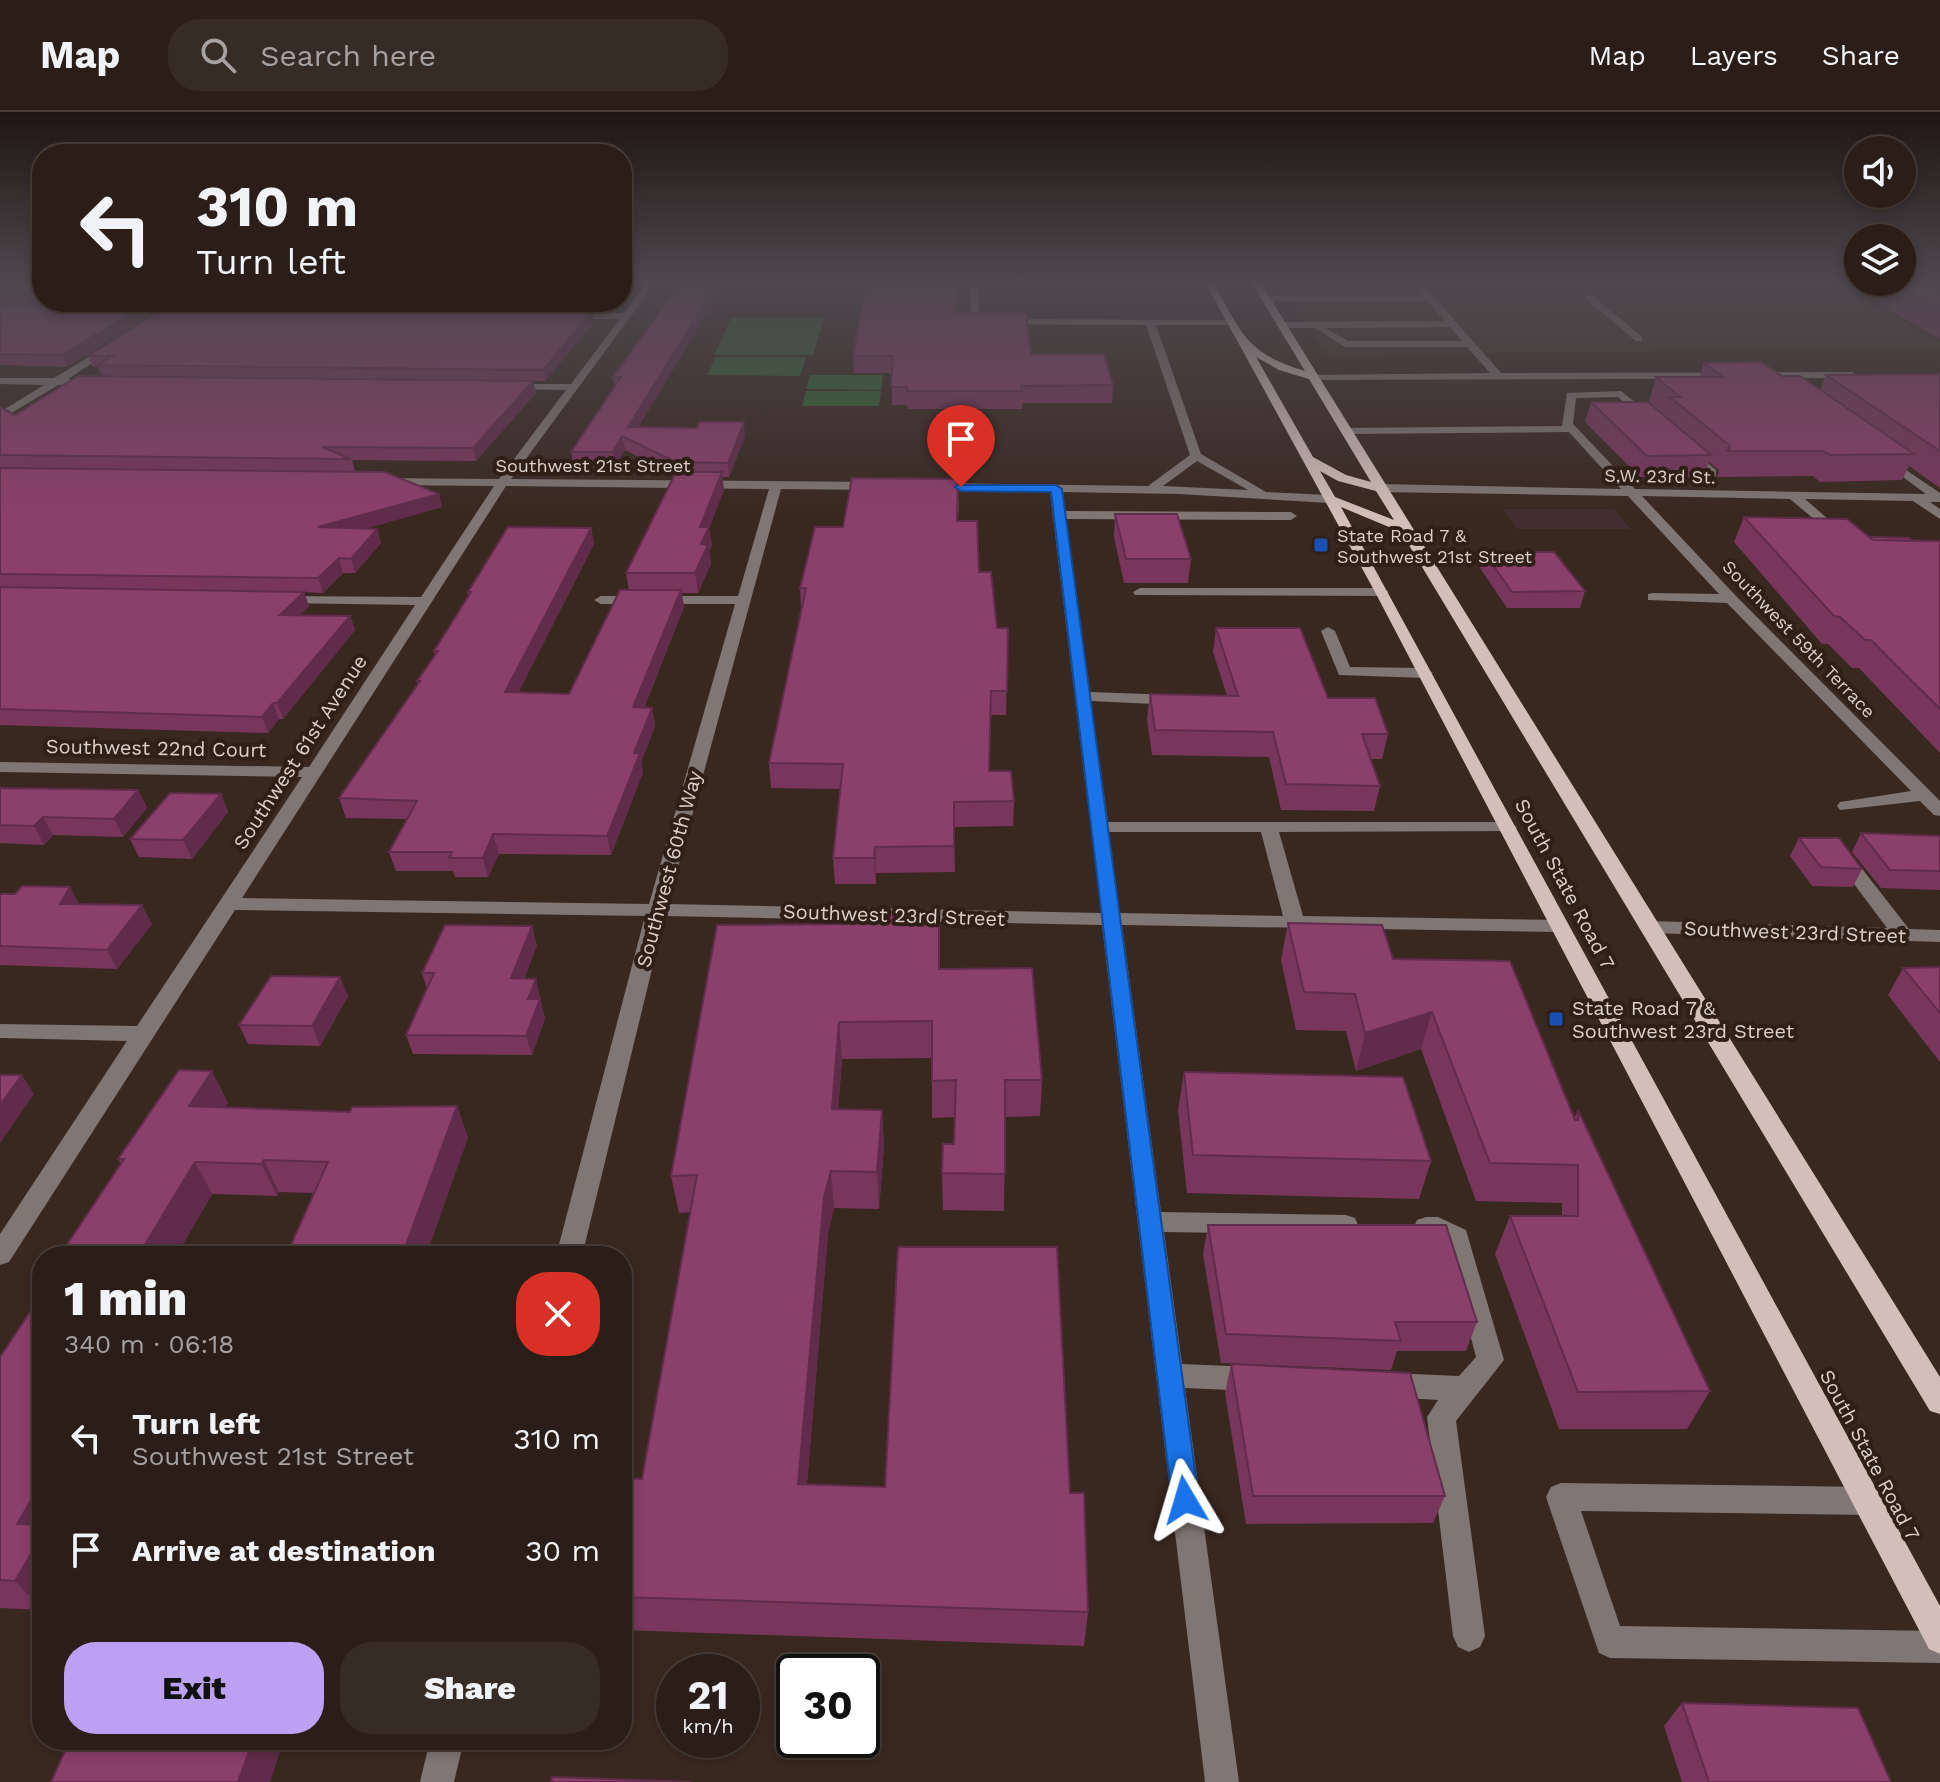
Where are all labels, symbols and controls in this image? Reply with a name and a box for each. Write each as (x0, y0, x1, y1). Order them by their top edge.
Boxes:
search box (168, 19, 728, 91)
text: Map (40, 33, 120, 77)
icon: search (196, 33, 240, 77)
text: Search here (260, 38, 436, 73)
text: Map (1589, 39, 1646, 72)
text: Layers (1690, 39, 1778, 72)
text: Share (1822, 39, 1900, 72)
map controls (1844, 136, 1916, 296)
button: sound (1844, 136, 1916, 208)
text: 310 m (196, 174, 358, 240)
icon: left (64, 176, 168, 280)
button: layers (1844, 224, 1916, 296)
text: Turn left (196, 241, 346, 283)
pin (927, 405, 995, 487)
icon: arrive (939, 417, 983, 461)
street label: Southwest 21st Street (495, 455, 691, 476)
street label: S.W. 23rd St. (1604, 465, 1716, 487)
place label: State Road 7 & Southwest 21st Street (1337, 525, 1533, 567)
marker: State Road 7 & Southwest 21st Street (1312, 536, 1330, 554)
street label: Southwest 59th Terrace (1718, 556, 1880, 722)
street label: Southwest 61st Avenue (228, 650, 372, 854)
street label: Southwest 22nd Court (46, 734, 267, 762)
street label: Southwest 60th Way (631, 767, 707, 970)
street label: South State Road 7 (1510, 795, 1620, 973)
street label: Southwest 23rd Street (783, 899, 1006, 931)
street label: Southwest 23rd Street (1684, 916, 1907, 948)
place label: State Road 7 & Southwest 23rd Street (1572, 996, 1795, 1043)
marker: State Road 7 & Southwest 23rd Street (1547, 1010, 1565, 1028)
text: 1 min (64, 1270, 187, 1327)
button: close (516, 1272, 600, 1356)
text: 340 m · 06:18 (64, 1329, 234, 1359)
street label: South State Road 7 (1815, 1366, 1925, 1544)
text: Turn left (132, 1406, 260, 1441)
icon: left (64, 1416, 108, 1460)
text: 310 m (513, 1421, 600, 1456)
text: Southwest 21st Street (132, 1441, 414, 1471)
position arrow (1143, 1458, 1227, 1542)
icon: arrive (64, 1528, 108, 1572)
text: Arrive at destination (132, 1533, 436, 1568)
text: 30 m (525, 1533, 600, 1568)
button: Exit (64, 1642, 324, 1734)
button: Share (340, 1642, 600, 1734)
speed limit sign: 30 (776, 1654, 880, 1758)
text: 21 (687, 1672, 729, 1719)
text: km/h (682, 1714, 734, 1738)

